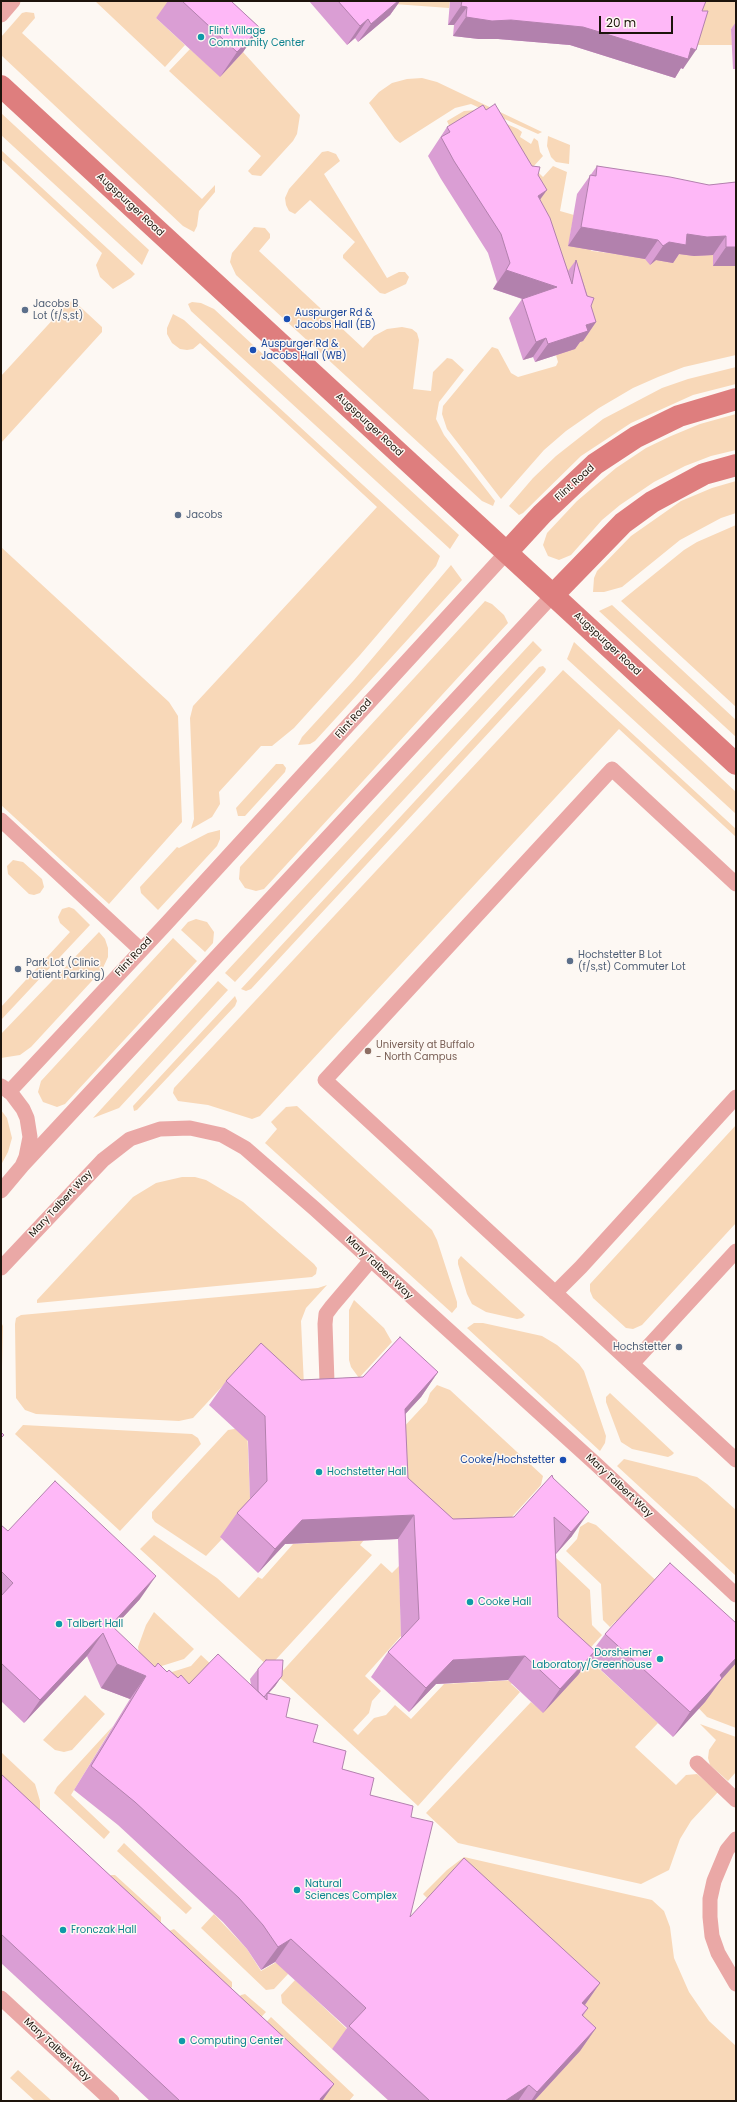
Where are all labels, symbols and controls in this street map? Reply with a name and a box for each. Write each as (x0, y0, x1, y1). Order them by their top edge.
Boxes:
scale bar (601, 8, 675, 34)
text: 20 m (606, 14, 636, 31)
place label: Flint Village Community Center (209, 25, 305, 48)
marker: Flint Village Community Center (196, 32, 206, 42)
street label: Augspurger Road (94, 171, 166, 239)
place label: Jacobs B Lot (f/s,st) (33, 298, 83, 322)
marker: Jacobs B Lot (f/s,st) (20, 305, 30, 315)
place label: Auspurger Rd & Jacobs Hall (EB) (295, 307, 376, 330)
marker: Auspurger Rd & Jacobs Hall (EB) (282, 314, 292, 324)
place label: Auspurger Rd & Jacobs Hall (WB) (261, 338, 346, 362)
marker: Auspurger Rd & Jacobs Hall (WB) (248, 345, 258, 355)
street label: Augspurger Road (333, 391, 405, 459)
street label: Flint Road (553, 462, 597, 504)
place label: Jacobs (186, 509, 223, 521)
marker: Jacobs (173, 510, 183, 520)
street label: Augspurger Road (571, 610, 643, 678)
street label: Flint Road (333, 697, 375, 741)
street label: Flint Road (113, 935, 155, 979)
place label: Hochstetter B Lot (f/s,st) Commuter Lot (578, 949, 686, 972)
marker: Hochstetter B Lot (f/s,st) Commuter Lot (565, 956, 575, 966)
place label: Park Lot (Clinic Patient Parking) (26, 957, 105, 980)
marker: Park Lot (Clinic Patient Parking) (13, 964, 23, 974)
place label: University at Buffalo - North Campus (376, 1039, 475, 1062)
marker: University at Buffalo - North Campus (363, 1046, 373, 1056)
street label: Mary Talbert Way (27, 1168, 95, 1240)
street label: Mary Talbert Way (343, 1234, 415, 1302)
place label: Hochstetter (613, 1341, 671, 1353)
marker: Hochstetter (674, 1342, 684, 1352)
street label: Mary Talbert Way (583, 1452, 655, 1520)
place label: Cooke/Hochstetter (460, 1454, 555, 1466)
marker: Cooke/Hochstetter (558, 1455, 568, 1465)
place label: Hochstetter Hall (327, 1466, 406, 1478)
marker: Hochstetter Hall (314, 1467, 324, 1477)
place label: Cooke Hall (478, 1596, 531, 1608)
marker: Cooke Hall (465, 1597, 475, 1607)
place label: Talbert Hall (67, 1618, 123, 1630)
marker: Talbert Hall (54, 1619, 64, 1629)
place label: Dorsheimer Laboratory/Greenhouse (532, 1647, 652, 1670)
marker: Dorsheimer Laboratory/Greenhouse (655, 1654, 665, 1664)
place label: Natural Sciences Complex (305, 1878, 397, 1902)
marker: Natural Sciences Complex (292, 1885, 302, 1895)
place label: Fronczak Hall (71, 1924, 136, 1936)
marker: Fronczak Hall (58, 1925, 68, 1935)
street label: Mary Talbert Way (21, 2016, 93, 2084)
place label: Computing Center (190, 2035, 283, 2047)
marker: Computing Center (177, 2036, 187, 2046)

